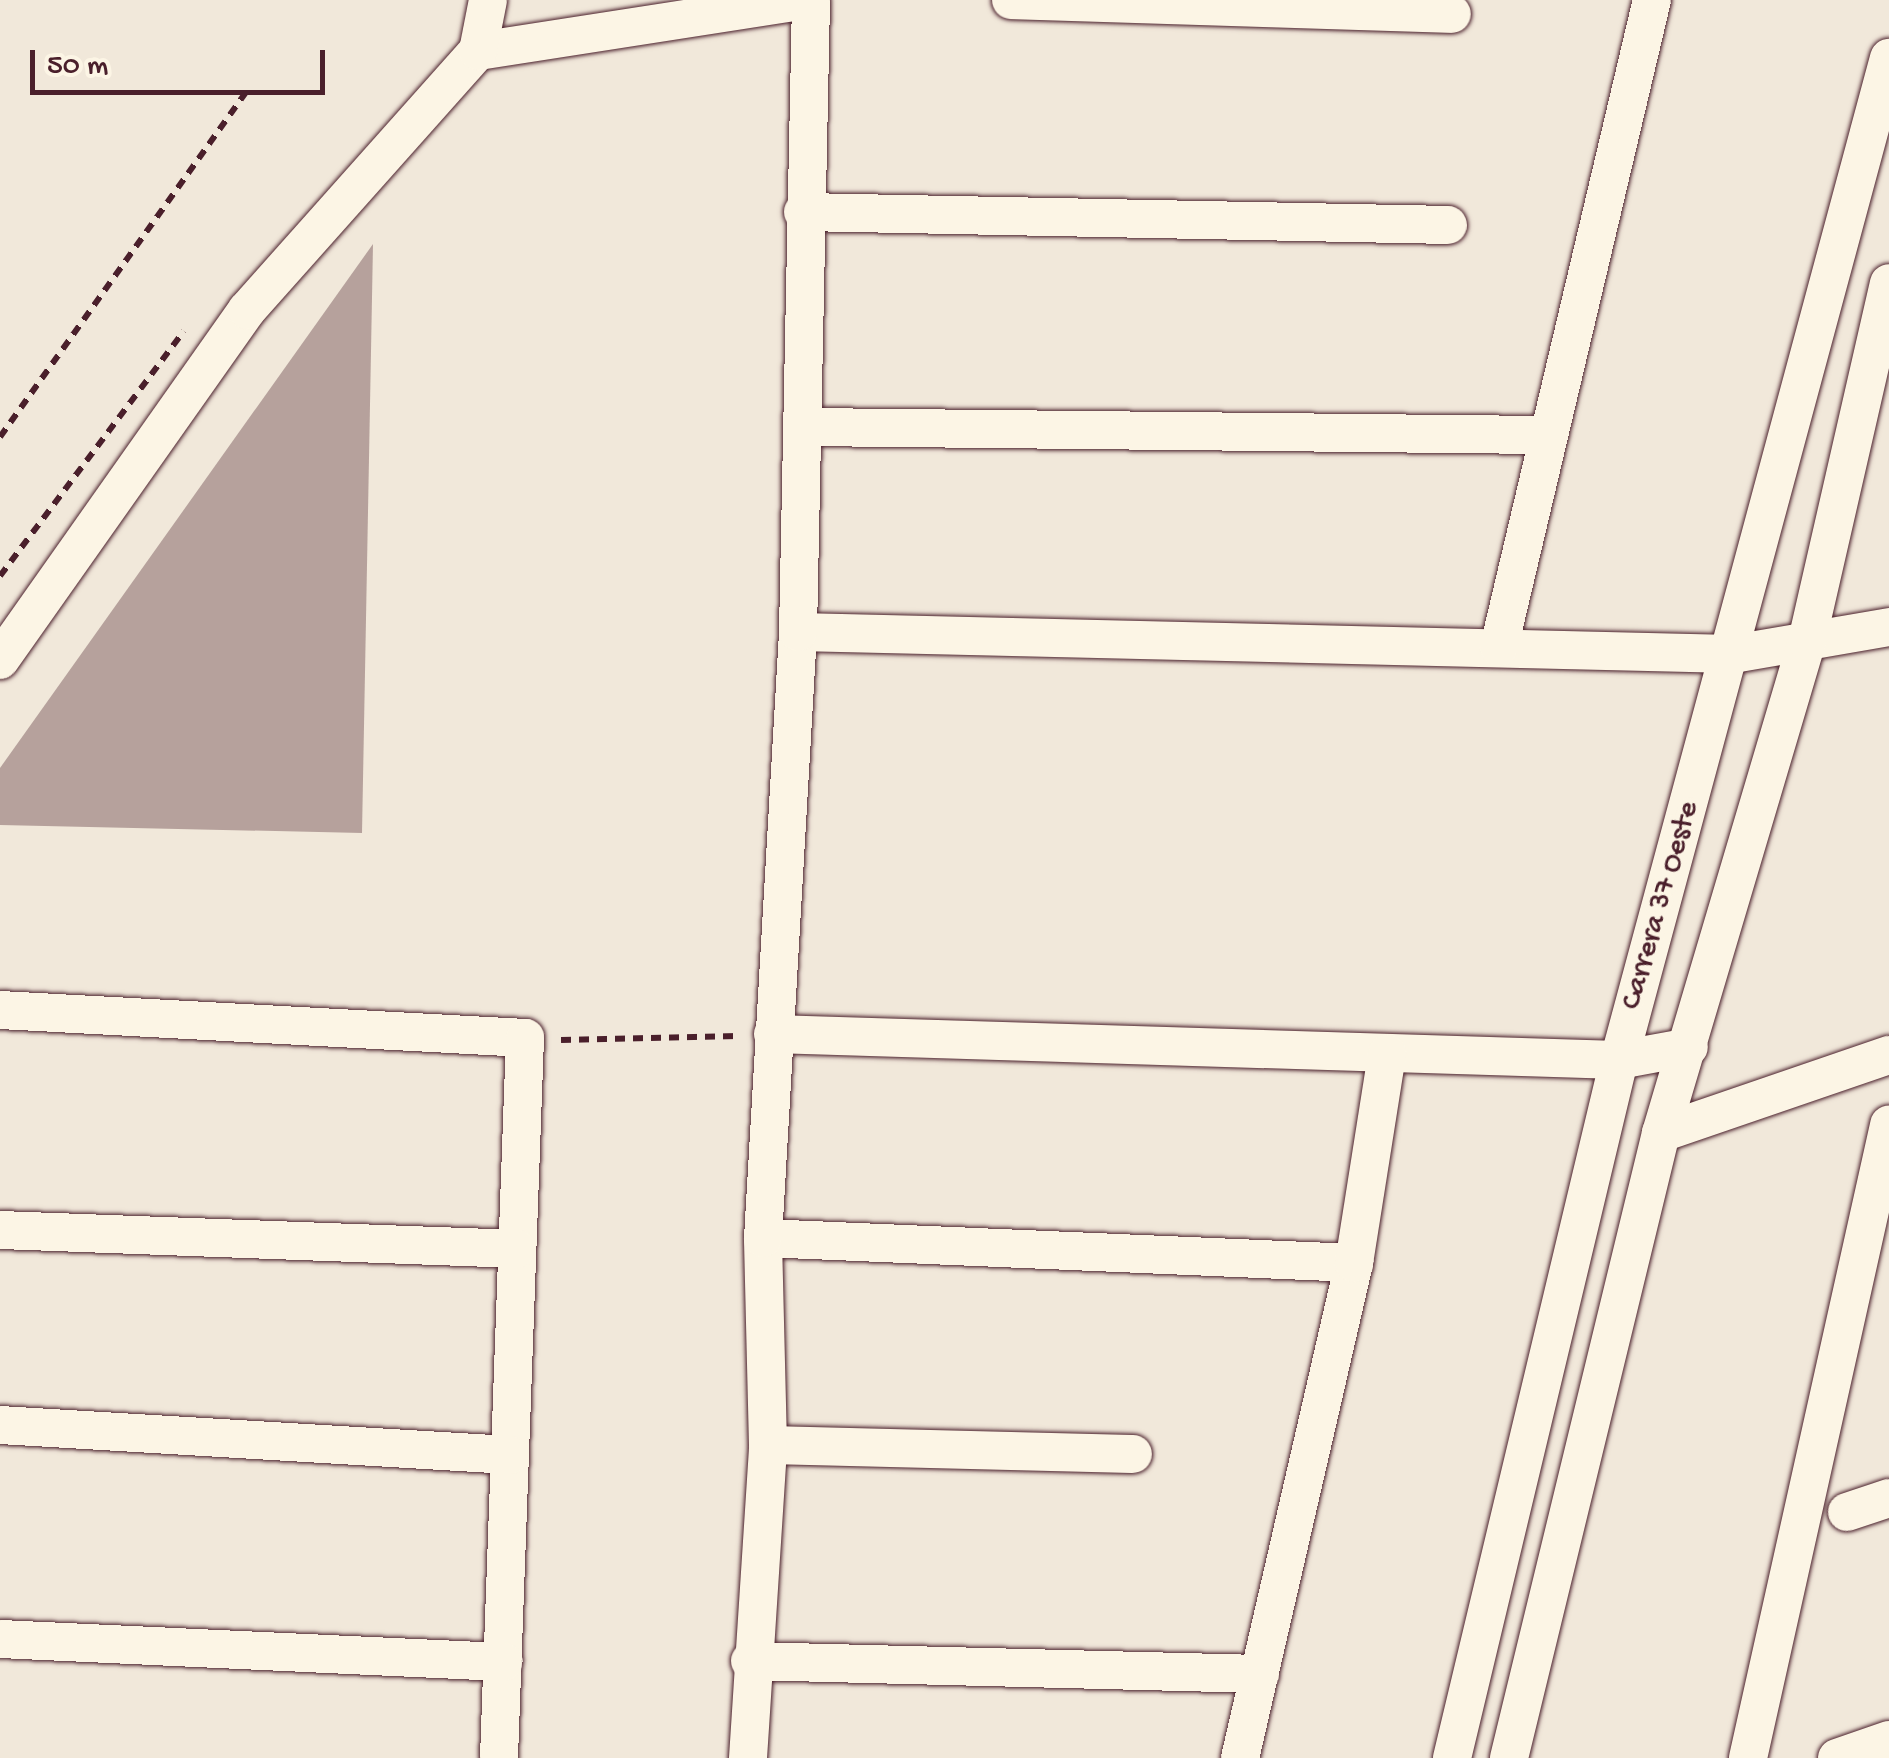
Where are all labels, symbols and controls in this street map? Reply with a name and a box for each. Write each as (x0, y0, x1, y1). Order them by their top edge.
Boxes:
scale bar (35, 30, 330, 92)
text: 50 m (47, 50, 108, 85)
street label: Carrera 37 Oeste (1615, 798, 1709, 1014)

